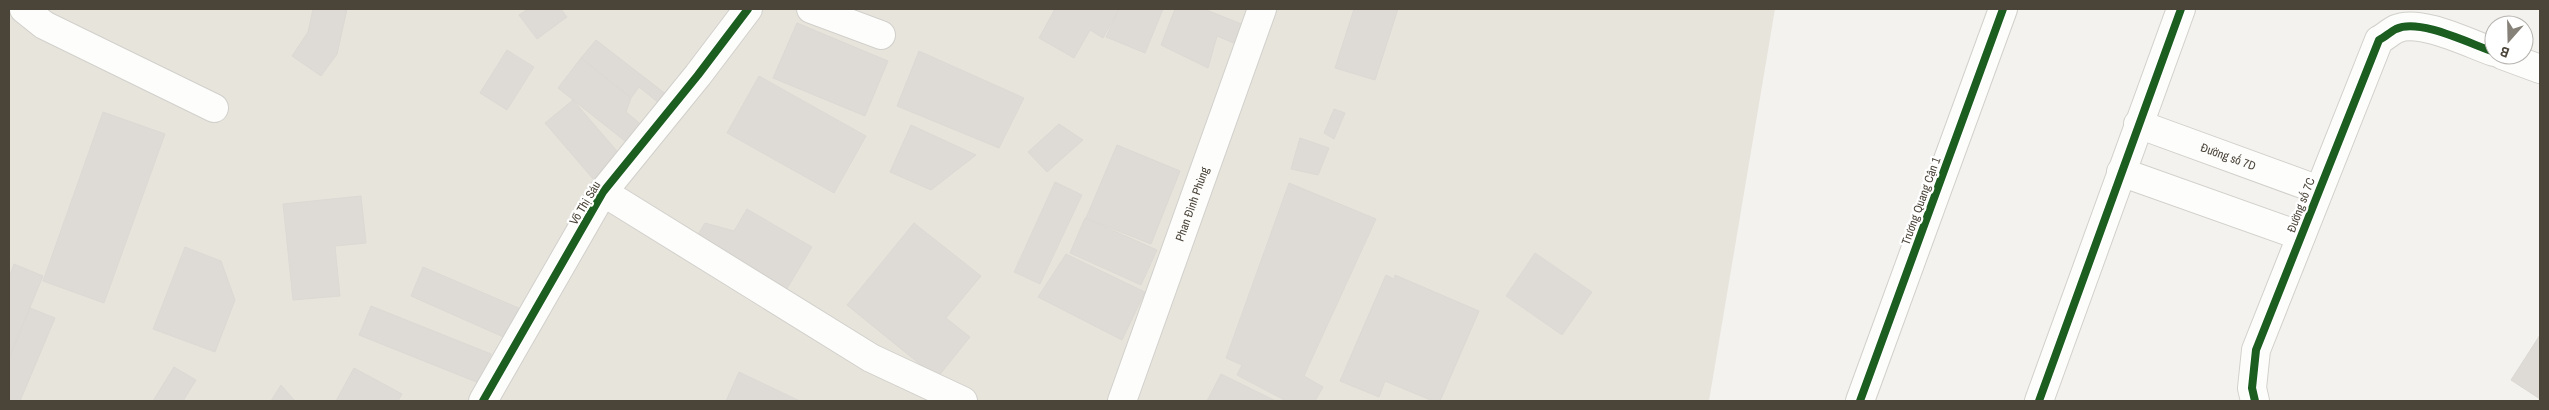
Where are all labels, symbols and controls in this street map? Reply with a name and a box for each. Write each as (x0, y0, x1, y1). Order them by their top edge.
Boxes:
north arrow (2484, 15, 2534, 65)
text: B (2498, 42, 2512, 62)
street label: Đường số 7D (2198, 140, 2258, 174)
street label: Trương Quang Cận 1 (1898, 155, 1944, 247)
street label: Phan Đình Phùng (1172, 164, 1213, 244)
street label: Đường số 7C (2283, 175, 2319, 235)
street label: Võ Thị Sáu (566, 178, 604, 228)

